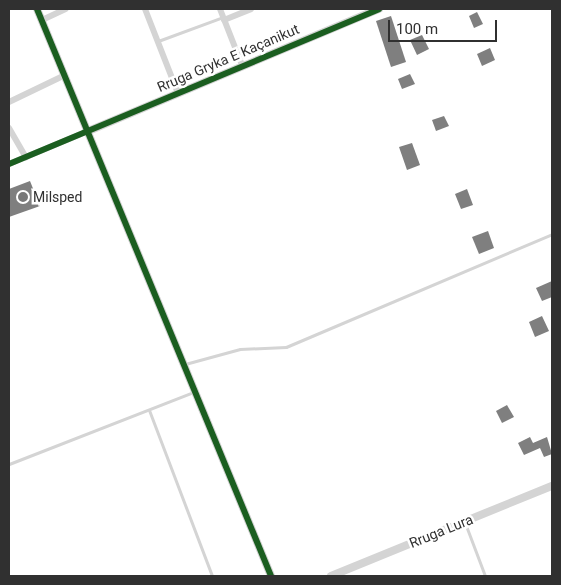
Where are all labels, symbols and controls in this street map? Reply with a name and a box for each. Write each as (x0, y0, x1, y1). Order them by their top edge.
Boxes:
scale bar (391, 10, 500, 42)
street label: Rruga Gryka E Kaçanikut (155, 20, 301, 96)
text: 100 m (396, 20, 438, 38)
place label: Milsped (33, 189, 82, 205)
marker: Milsped (17, 191, 29, 203)
street label: Rruga Lura (407, 511, 475, 551)

